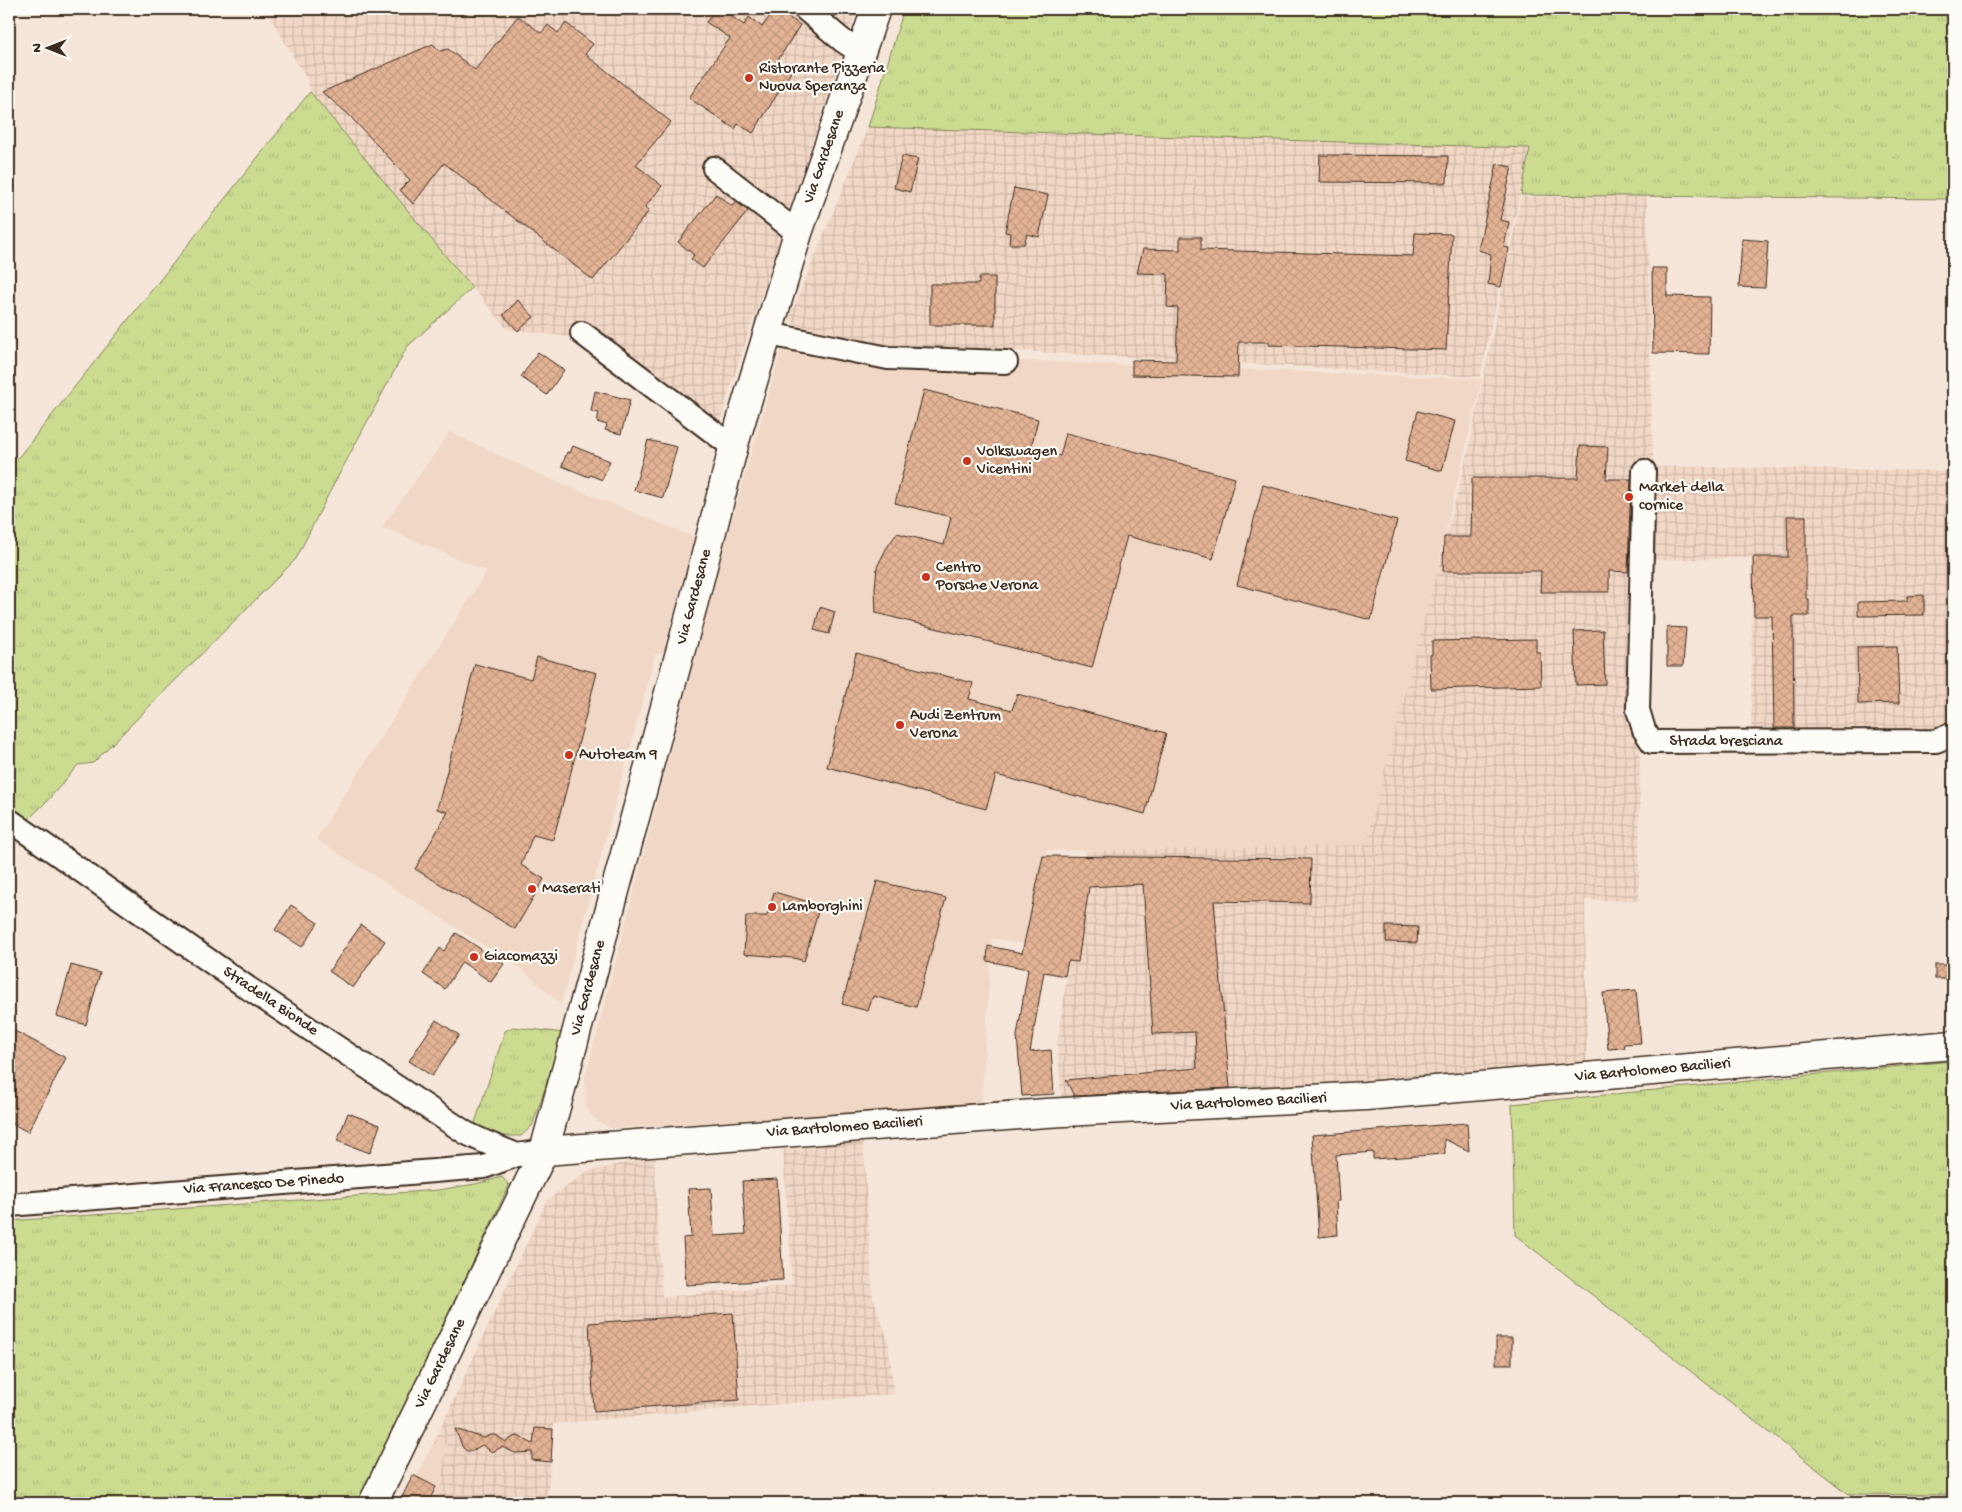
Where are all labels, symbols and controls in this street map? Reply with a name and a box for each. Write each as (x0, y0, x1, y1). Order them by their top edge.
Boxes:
north arrow (22, 22, 72, 72)
text: N (29, 43, 46, 53)
place label: Ristorante Pizzeria Nuova Speranza (759, 60, 886, 97)
marker: Ristorante Pizzeria Nuova Speranza (743, 72, 755, 84)
street label: Via Gardesane (800, 107, 850, 207)
place label: Volkswagen Vicentini (976, 443, 1057, 480)
marker: Volkswagen Vicentini (961, 455, 973, 467)
place label: Market della cornice (1639, 479, 1725, 516)
marker: Market della cornice (1623, 491, 1635, 503)
street label: Via Gardesane (673, 547, 717, 648)
place label: Centro Porsche Verona (935, 559, 1039, 596)
marker: Centro Porsche Verona (920, 571, 932, 583)
place label: Audi Zentrum Verona (909, 707, 1001, 744)
marker: Audi Zentrum Verona (894, 719, 906, 731)
street label: Strada bresciana (1669, 733, 1784, 752)
place label: Autoteam 9 (579, 746, 658, 765)
marker: Autoteam 9 (563, 749, 575, 761)
place label: Maserati (542, 880, 601, 899)
marker: Maserati (526, 883, 538, 895)
place label: Lamborghini (782, 898, 863, 917)
marker: Lamborghini (766, 901, 778, 913)
street label: Via Gardesane (567, 938, 611, 1039)
place label: Giacomazzi (484, 948, 558, 967)
marker: Giacomazzi (468, 951, 480, 963)
street label: Stradella Bionde (219, 963, 322, 1041)
street label: Via Bartolomeo Bacilieri (1573, 1055, 1732, 1087)
street label: Via Bartolomeo Bacilieri (1169, 1089, 1328, 1117)
street label: Via Bartolomeo Bacilieri (765, 1113, 924, 1143)
street label: Via Francesco De Pinedo (182, 1170, 345, 1200)
street label: Via Gardesane (411, 1315, 471, 1413)

